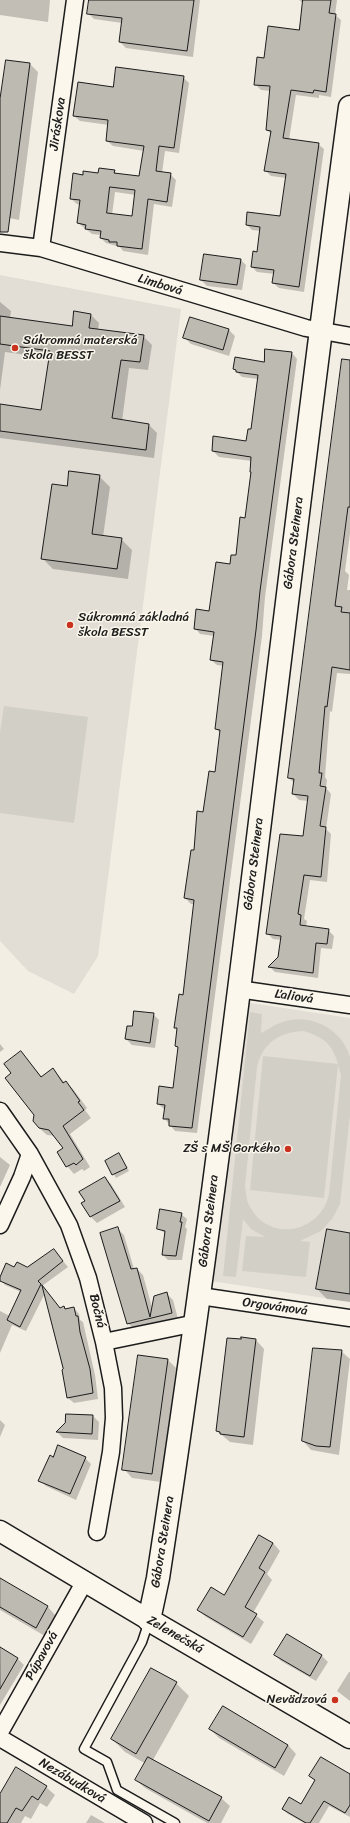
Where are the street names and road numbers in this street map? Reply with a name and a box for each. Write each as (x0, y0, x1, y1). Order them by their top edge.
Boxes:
street label: Jiráskova (47, 96, 69, 152)
street label: Limbová (136, 271, 184, 299)
street label: Gábora Steinera (281, 496, 307, 590)
street label: Gábora Steinera (241, 817, 267, 911)
street label: Ľaliová (274, 987, 314, 1007)
street label: Gábora Steinera (196, 1174, 222, 1268)
street label: Bočná (85, 1292, 109, 1330)
street label: Orgovánová (241, 1295, 309, 1319)
street label: Gábora Steinera (148, 1495, 178, 1589)
street label: Zelenečská (144, 1613, 206, 1657)
street label: Púpavová (22, 1629, 62, 1683)
street label: Nezábudková (36, 1755, 108, 1807)

